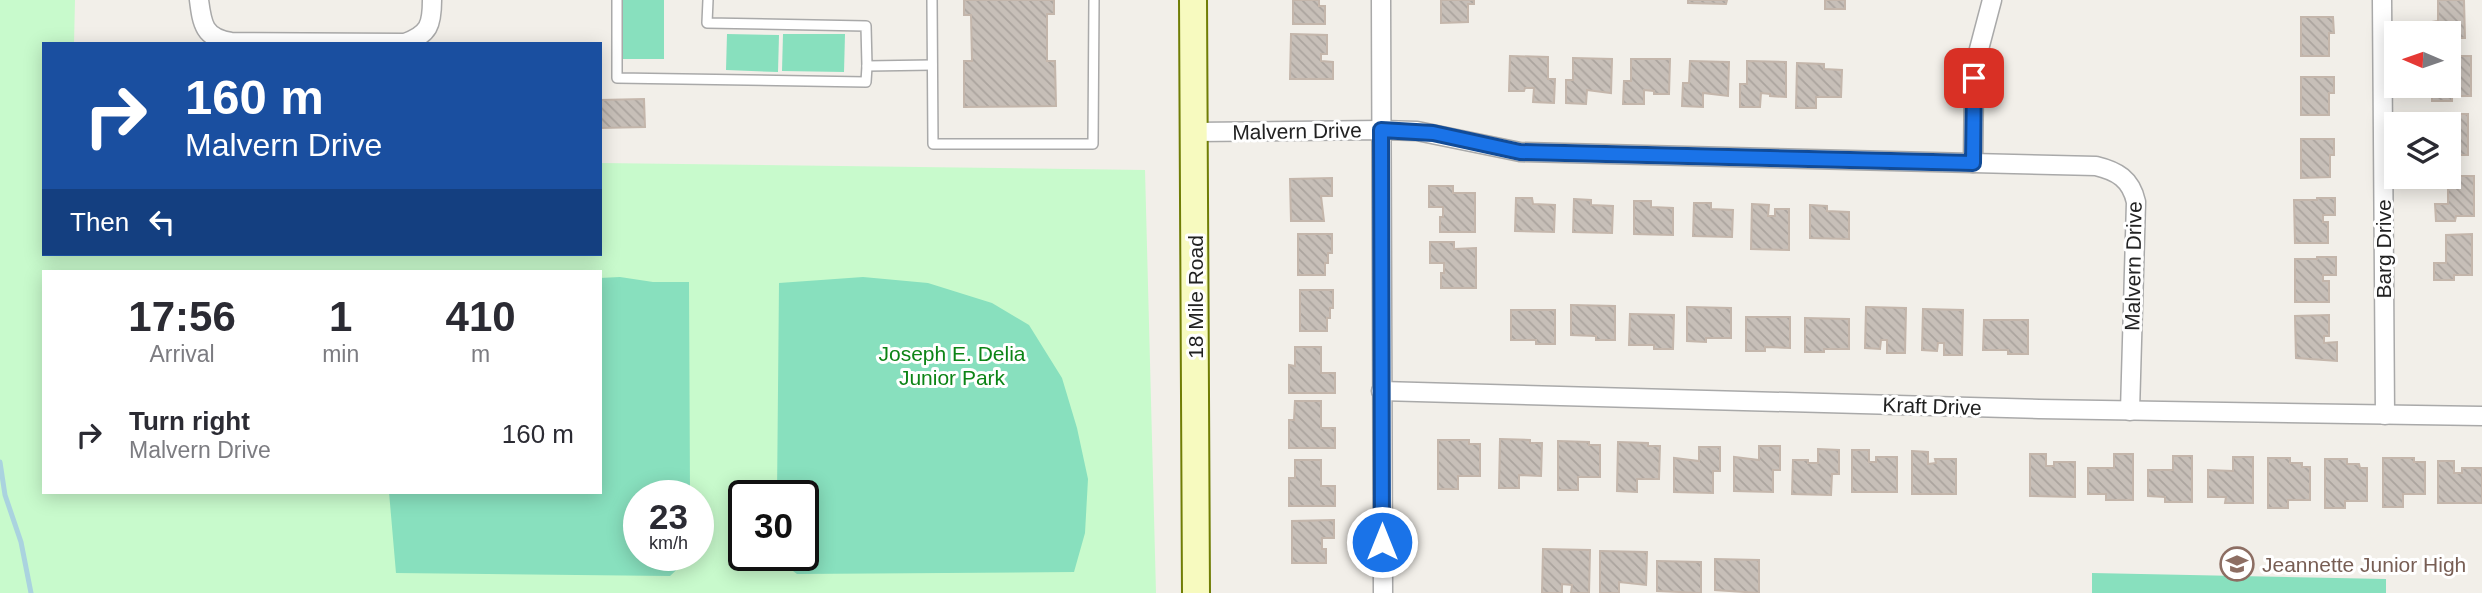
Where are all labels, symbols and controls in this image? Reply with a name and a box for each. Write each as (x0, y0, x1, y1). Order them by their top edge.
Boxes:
north arrow (2384, 21, 2460, 98)
map controls (2384, 21, 2461, 189)
pin (1944, 48, 2004, 108)
icon: arrive (1955, 59, 1993, 97)
icon: right (70, 70, 161, 161)
text: 160 m (185, 70, 324, 124)
button: layers (2384, 112, 2461, 189)
street label: Malvern Drive (1232, 118, 1362, 144)
text: Malvern Drive (185, 127, 382, 163)
street label: Barg Drive (2372, 199, 2395, 299)
street label: Malvern Drive (2120, 201, 2146, 331)
icon: left (143, 203, 181, 241)
text: Then (70, 207, 129, 237)
street label: 18 Mile Road (1184, 235, 1207, 359)
text: 17:56 (128, 293, 236, 340)
text: 1 (329, 293, 352, 340)
text: 410 (446, 293, 516, 340)
text: Arrival (149, 341, 215, 367)
text: min (322, 341, 359, 367)
text: m (471, 341, 490, 367)
park label: Joseph E. Delia Junior Park (878, 342, 1026, 389)
street label: Kraft Drive (1882, 393, 1982, 419)
text: Turn right (129, 406, 250, 436)
icon: right (70, 416, 108, 454)
text: 160 m (502, 419, 574, 449)
text: Malvern Drive (129, 437, 271, 463)
speed limit sign: 30 (728, 480, 819, 571)
text: 23 (649, 497, 688, 536)
position arrow (1345, 505, 1419, 579)
text: km/h (649, 533, 688, 553)
school or university icon: Jeannette Junior High (2218, 545, 2256, 583)
place label: Jeannette Junior High (2262, 553, 2466, 576)

